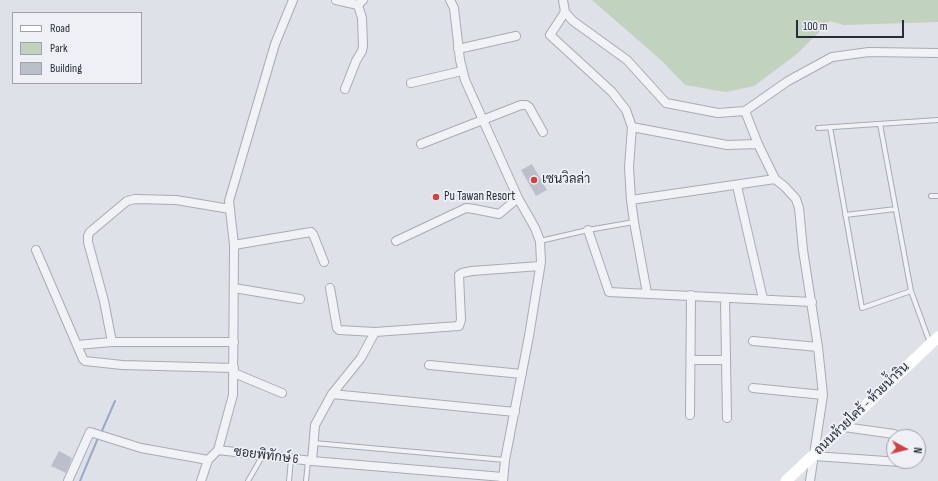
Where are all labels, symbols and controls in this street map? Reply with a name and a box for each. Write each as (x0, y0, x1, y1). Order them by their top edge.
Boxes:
legend (12, 12, 142, 84)
scale bar (798, 12, 906, 38)
text: 100 m (803, 19, 828, 34)
text: Road (50, 21, 70, 36)
text: Park (50, 41, 68, 56)
text: Building (50, 61, 82, 76)
place label: เซนวิลล่า (542, 172, 590, 188)
marker: เซนวิลล่า (529, 175, 539, 185)
place label: Pu Tawan Resort (444, 189, 515, 205)
marker: Pu Tawan Resort (431, 192, 441, 202)
street label: ถนนห้วยไคร้ - ห้วยน้ำริน (811, 360, 913, 458)
north arrow (886, 429, 926, 469)
street label: ซอยพิทักษ์ 6 (233, 444, 299, 468)
text: N (911, 447, 924, 454)

